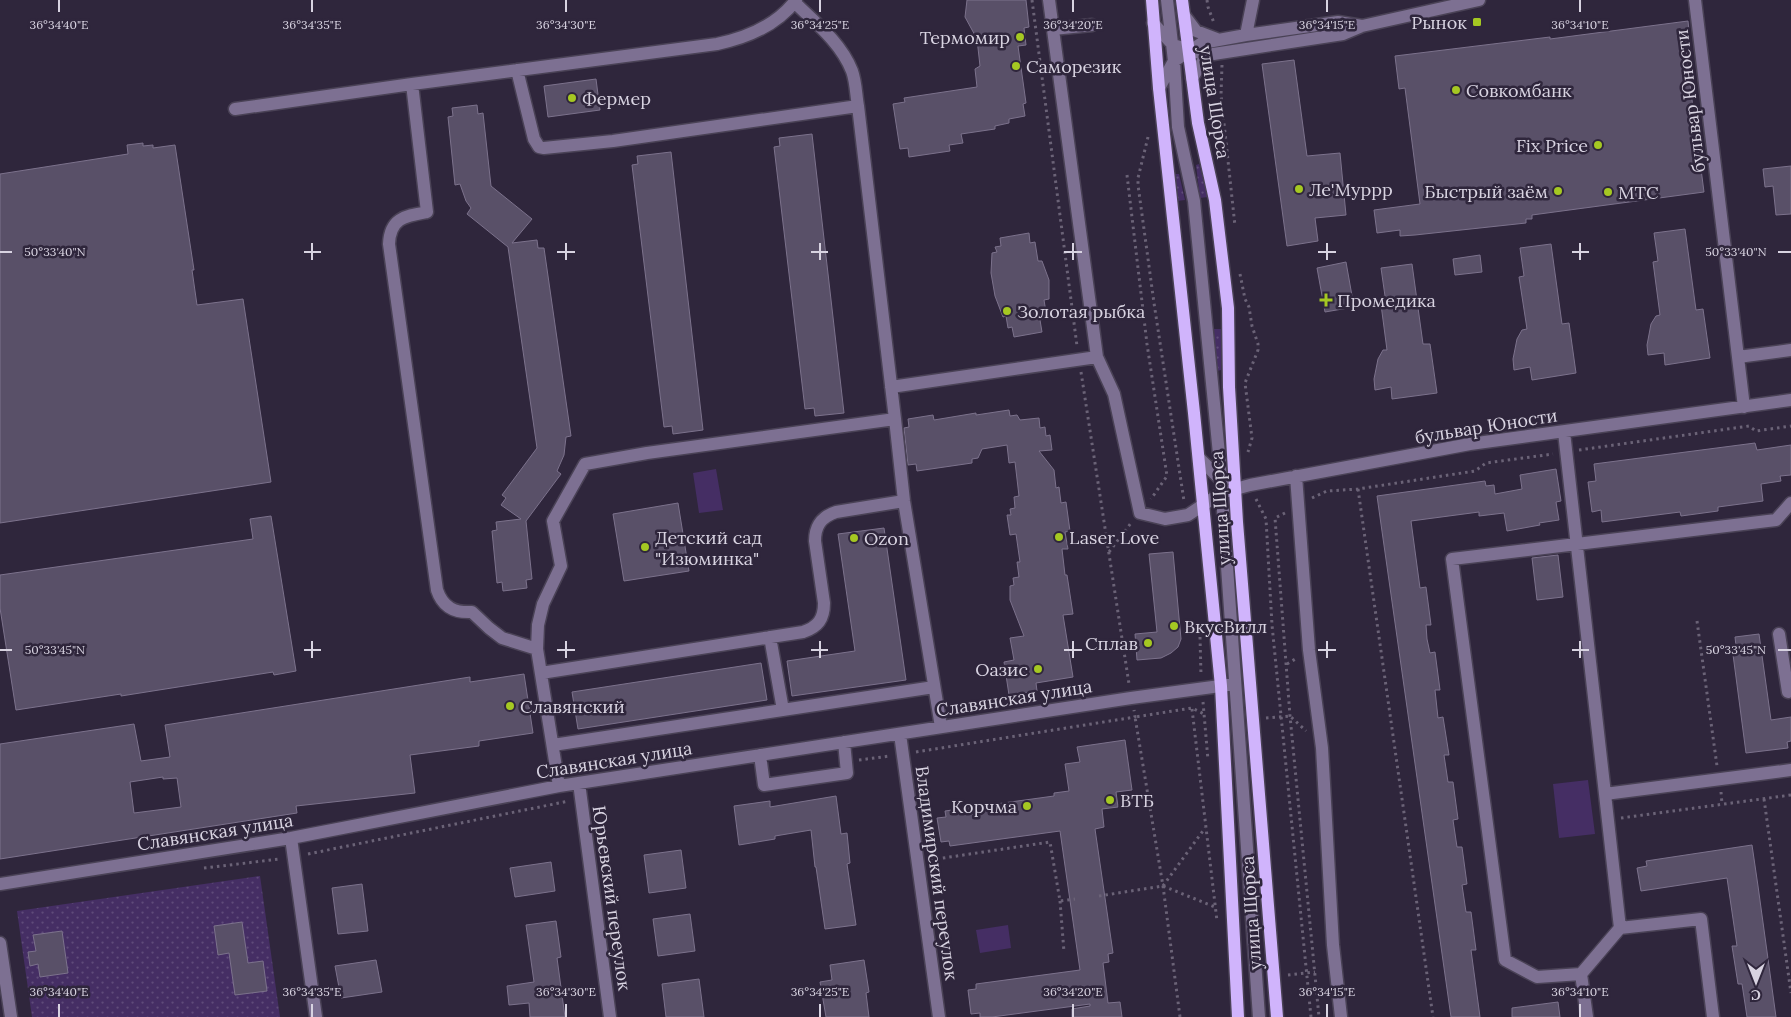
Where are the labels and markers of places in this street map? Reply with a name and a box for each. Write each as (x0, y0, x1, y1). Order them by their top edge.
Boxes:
place label: Рынок (1411, 11, 1467, 34)
marker: Рынок (1471, 16, 1483, 28)
place label: Термомир (920, 26, 1010, 49)
marker: Термомир (1014, 31, 1026, 43)
place label: Саморезик (1026, 55, 1122, 78)
marker: Саморезик (1010, 60, 1022, 72)
place label: Совкомбанк (1466, 79, 1572, 102)
marker: Совкомбанк (1450, 84, 1462, 96)
place label: Фермер (582, 87, 651, 110)
marker: Фермер (566, 92, 578, 104)
place label: Fix Price (1516, 134, 1588, 157)
marker: Fix Price (1592, 139, 1604, 151)
place label: Ле'Муррр (1309, 178, 1393, 201)
place label: Быстрый заём (1424, 180, 1548, 203)
place label: МТС (1618, 181, 1659, 204)
marker: Ле'Муррр (1293, 183, 1305, 195)
marker: Быстрый заём (1552, 185, 1564, 197)
marker: МТС (1602, 186, 1614, 198)
place label: Промедика (1337, 289, 1436, 312)
marker: Промедика (1319, 293, 1333, 307)
place label: Золотая рыбка (1017, 300, 1145, 323)
marker: Золотая рыбка (1001, 305, 1013, 317)
place label: Детский сад "Изюминка" (655, 526, 762, 570)
place label: Laser Love (1069, 526, 1160, 549)
place label: Ozon (864, 527, 909, 550)
marker: Laser Love (1053, 531, 1065, 543)
marker: Ozon (848, 532, 860, 544)
marker: Детский сад "Изюминка" (639, 541, 651, 553)
place label: ВкусВилл (1184, 615, 1267, 638)
marker: ВкусВилл (1168, 620, 1180, 632)
place label: Сплав (1085, 632, 1138, 655)
marker: Сплав (1142, 637, 1154, 649)
place label: Оазис (975, 658, 1028, 681)
marker: Оазис (1032, 663, 1044, 675)
place label: Славянский (520, 695, 625, 718)
marker: Славянский (504, 700, 516, 712)
place label: ВТБ (1120, 789, 1154, 812)
marker: ВТБ (1104, 794, 1116, 806)
place label: Корчма (951, 795, 1017, 818)
marker: Корчма (1021, 800, 1033, 812)

